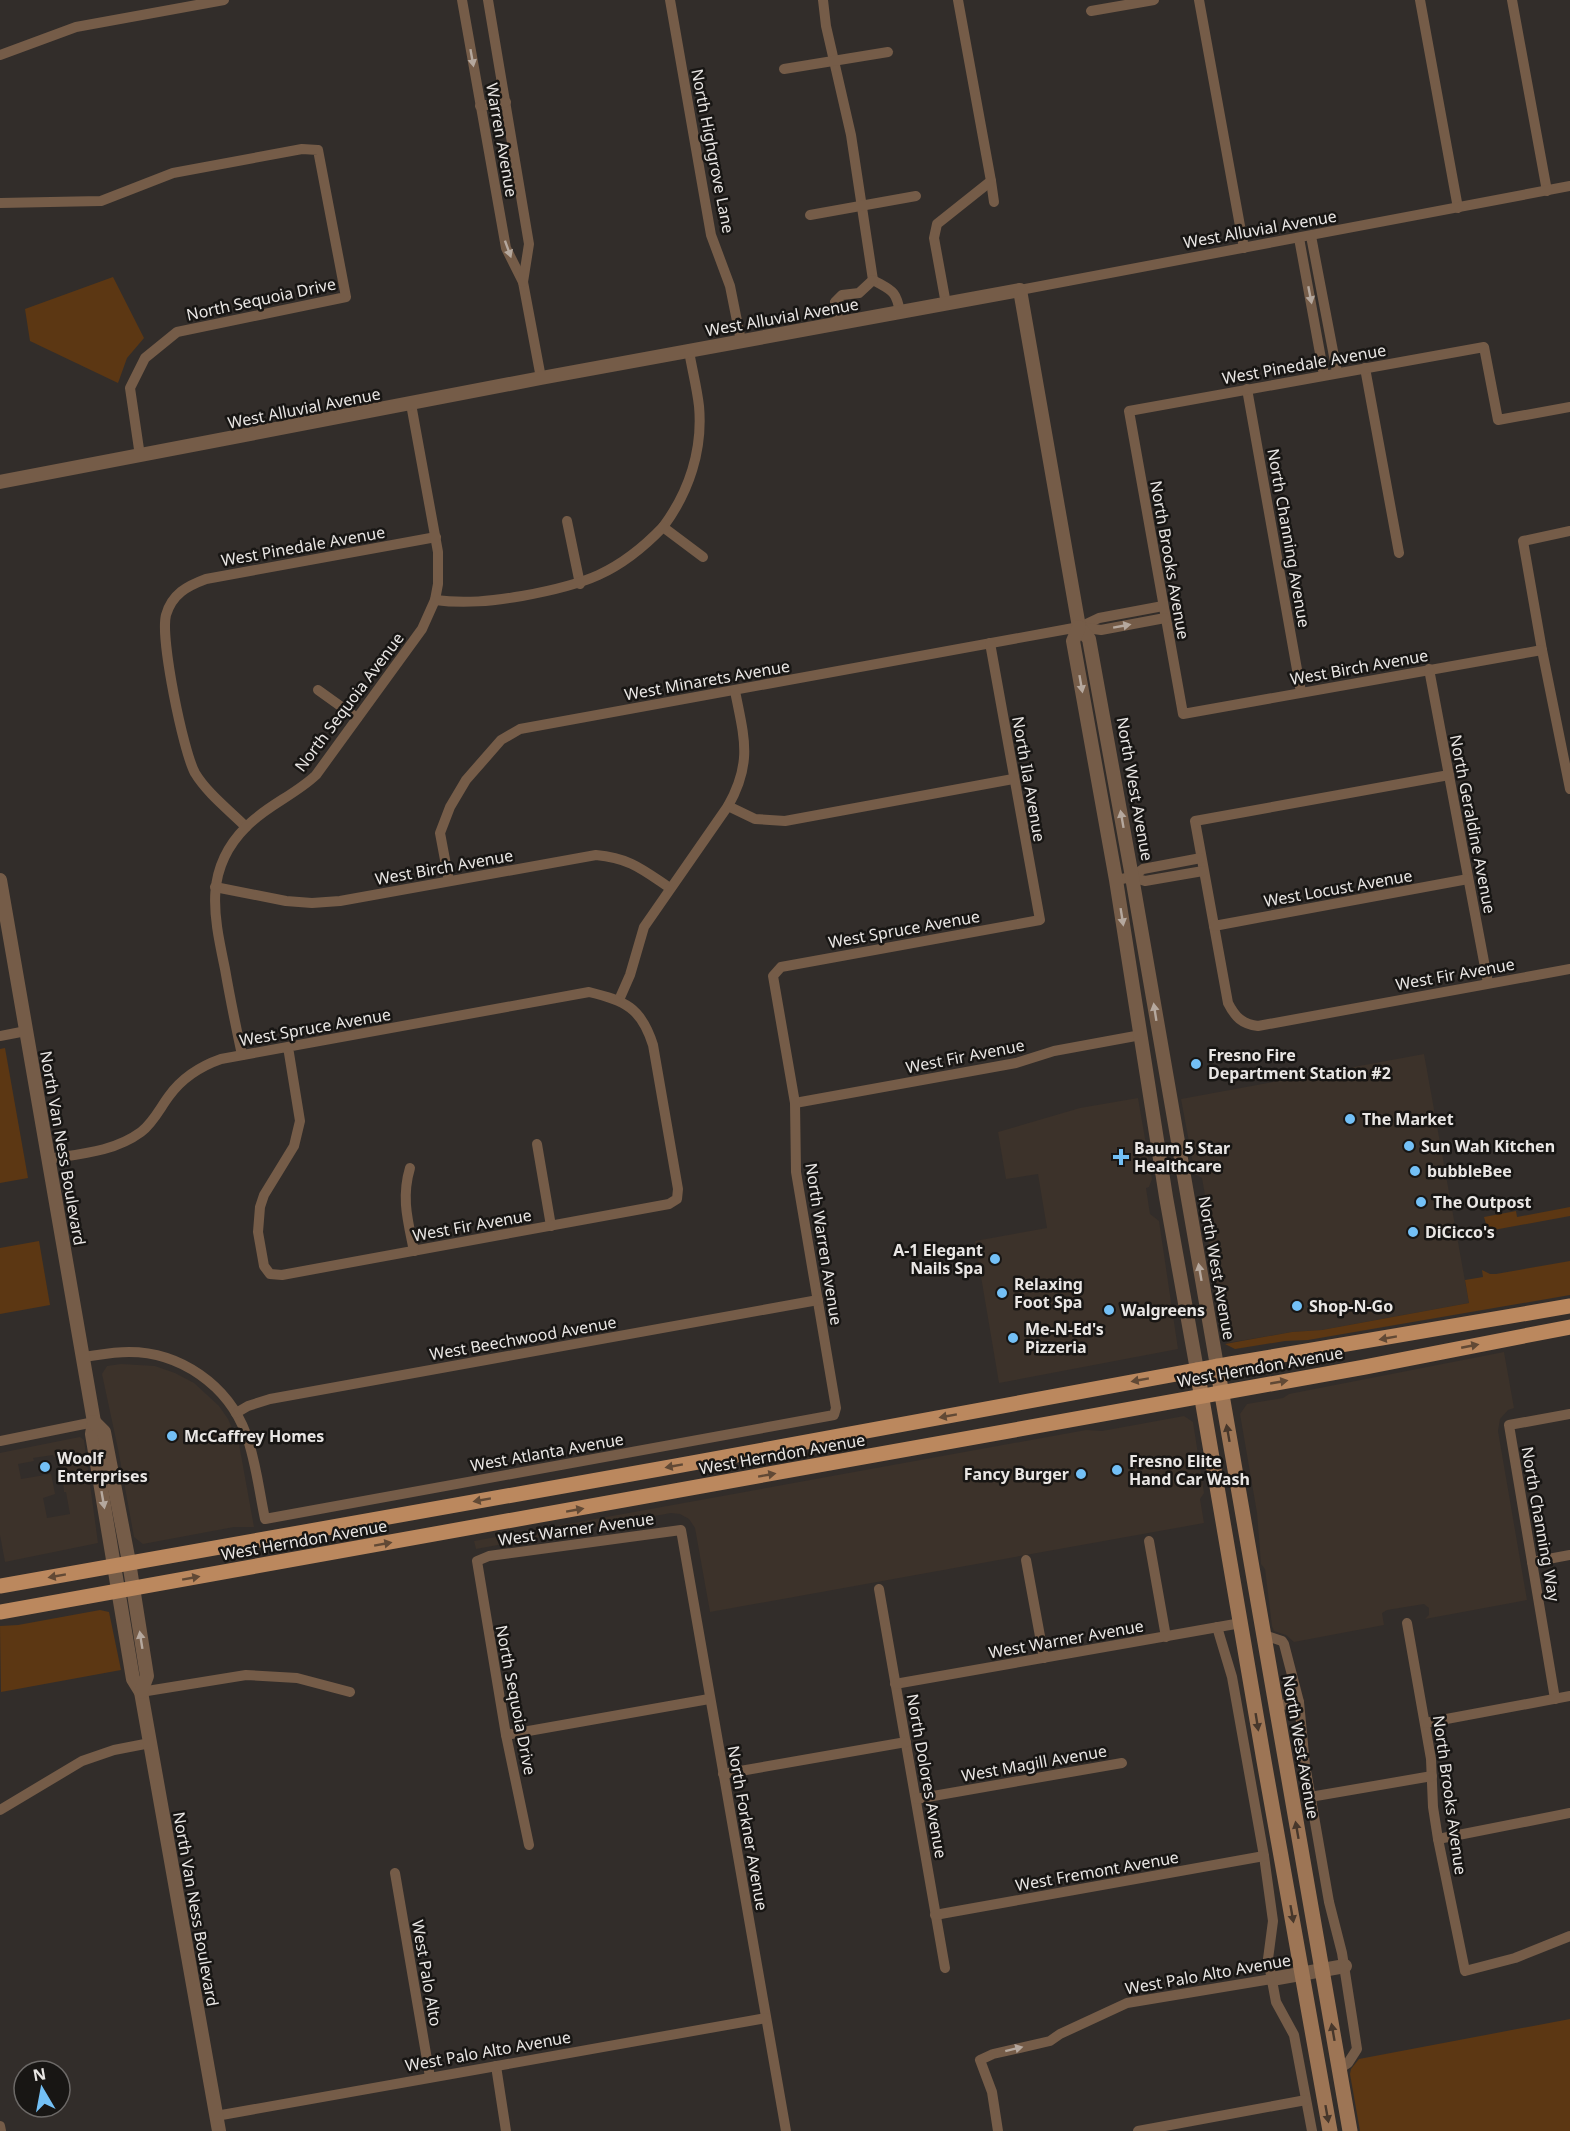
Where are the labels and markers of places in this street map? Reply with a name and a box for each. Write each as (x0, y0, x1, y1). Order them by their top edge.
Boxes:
place label: Fresno Fire Department Station #2 (1208, 1044, 1391, 1084)
marker: Fresno Fire Department Station #2 (1189, 1057, 1203, 1071)
place label: The Market (1362, 1108, 1454, 1130)
marker: The Market (1343, 1112, 1357, 1126)
place label: Sun Wah Kitchen (1421, 1135, 1555, 1157)
place label: Baum 5 Star Healthcare (1134, 1137, 1230, 1177)
marker: Sun Wah Kitchen (1402, 1139, 1416, 1153)
marker: Baum 5 Star Healthcare (1112, 1148, 1130, 1166)
place label: bubbleBee (1427, 1160, 1512, 1182)
marker: bubbleBee (1408, 1164, 1422, 1178)
place label: The Outpost (1433, 1191, 1531, 1213)
marker: The Outpost (1414, 1195, 1428, 1209)
place label: DiCicco's (1425, 1221, 1495, 1243)
marker: DiCicco's (1406, 1225, 1420, 1239)
place label: A-1 Elegant Nails Spa (893, 1239, 983, 1279)
marker: A-1 Elegant Nails Spa (988, 1252, 1002, 1266)
place label: Relaxing Foot Spa (1014, 1273, 1083, 1313)
marker: Relaxing Foot Spa (995, 1286, 1009, 1300)
place label: Shop-N-Go (1309, 1295, 1393, 1317)
place label: Walgreens (1121, 1299, 1205, 1321)
marker: Shop-N-Go (1290, 1299, 1304, 1313)
marker: Walgreens (1102, 1303, 1116, 1317)
place label: Me-N-Ed's Pizzeria (1025, 1318, 1104, 1358)
marker: Me-N-Ed's Pizzeria (1006, 1331, 1020, 1345)
place label: McCaffrey Homes (184, 1425, 324, 1447)
marker: McCaffrey Homes (165, 1429, 179, 1443)
place label: Woolf Enterprises (57, 1447, 148, 1487)
place label: Fresno Elite Hand Car Wash (1129, 1450, 1250, 1490)
marker: Woolf Enterprises (38, 1460, 52, 1474)
place label: Fancy Burger (964, 1463, 1069, 1485)
marker: Fresno Elite Hand Car Wash (1110, 1463, 1124, 1477)
marker: Fancy Burger (1074, 1467, 1088, 1481)

